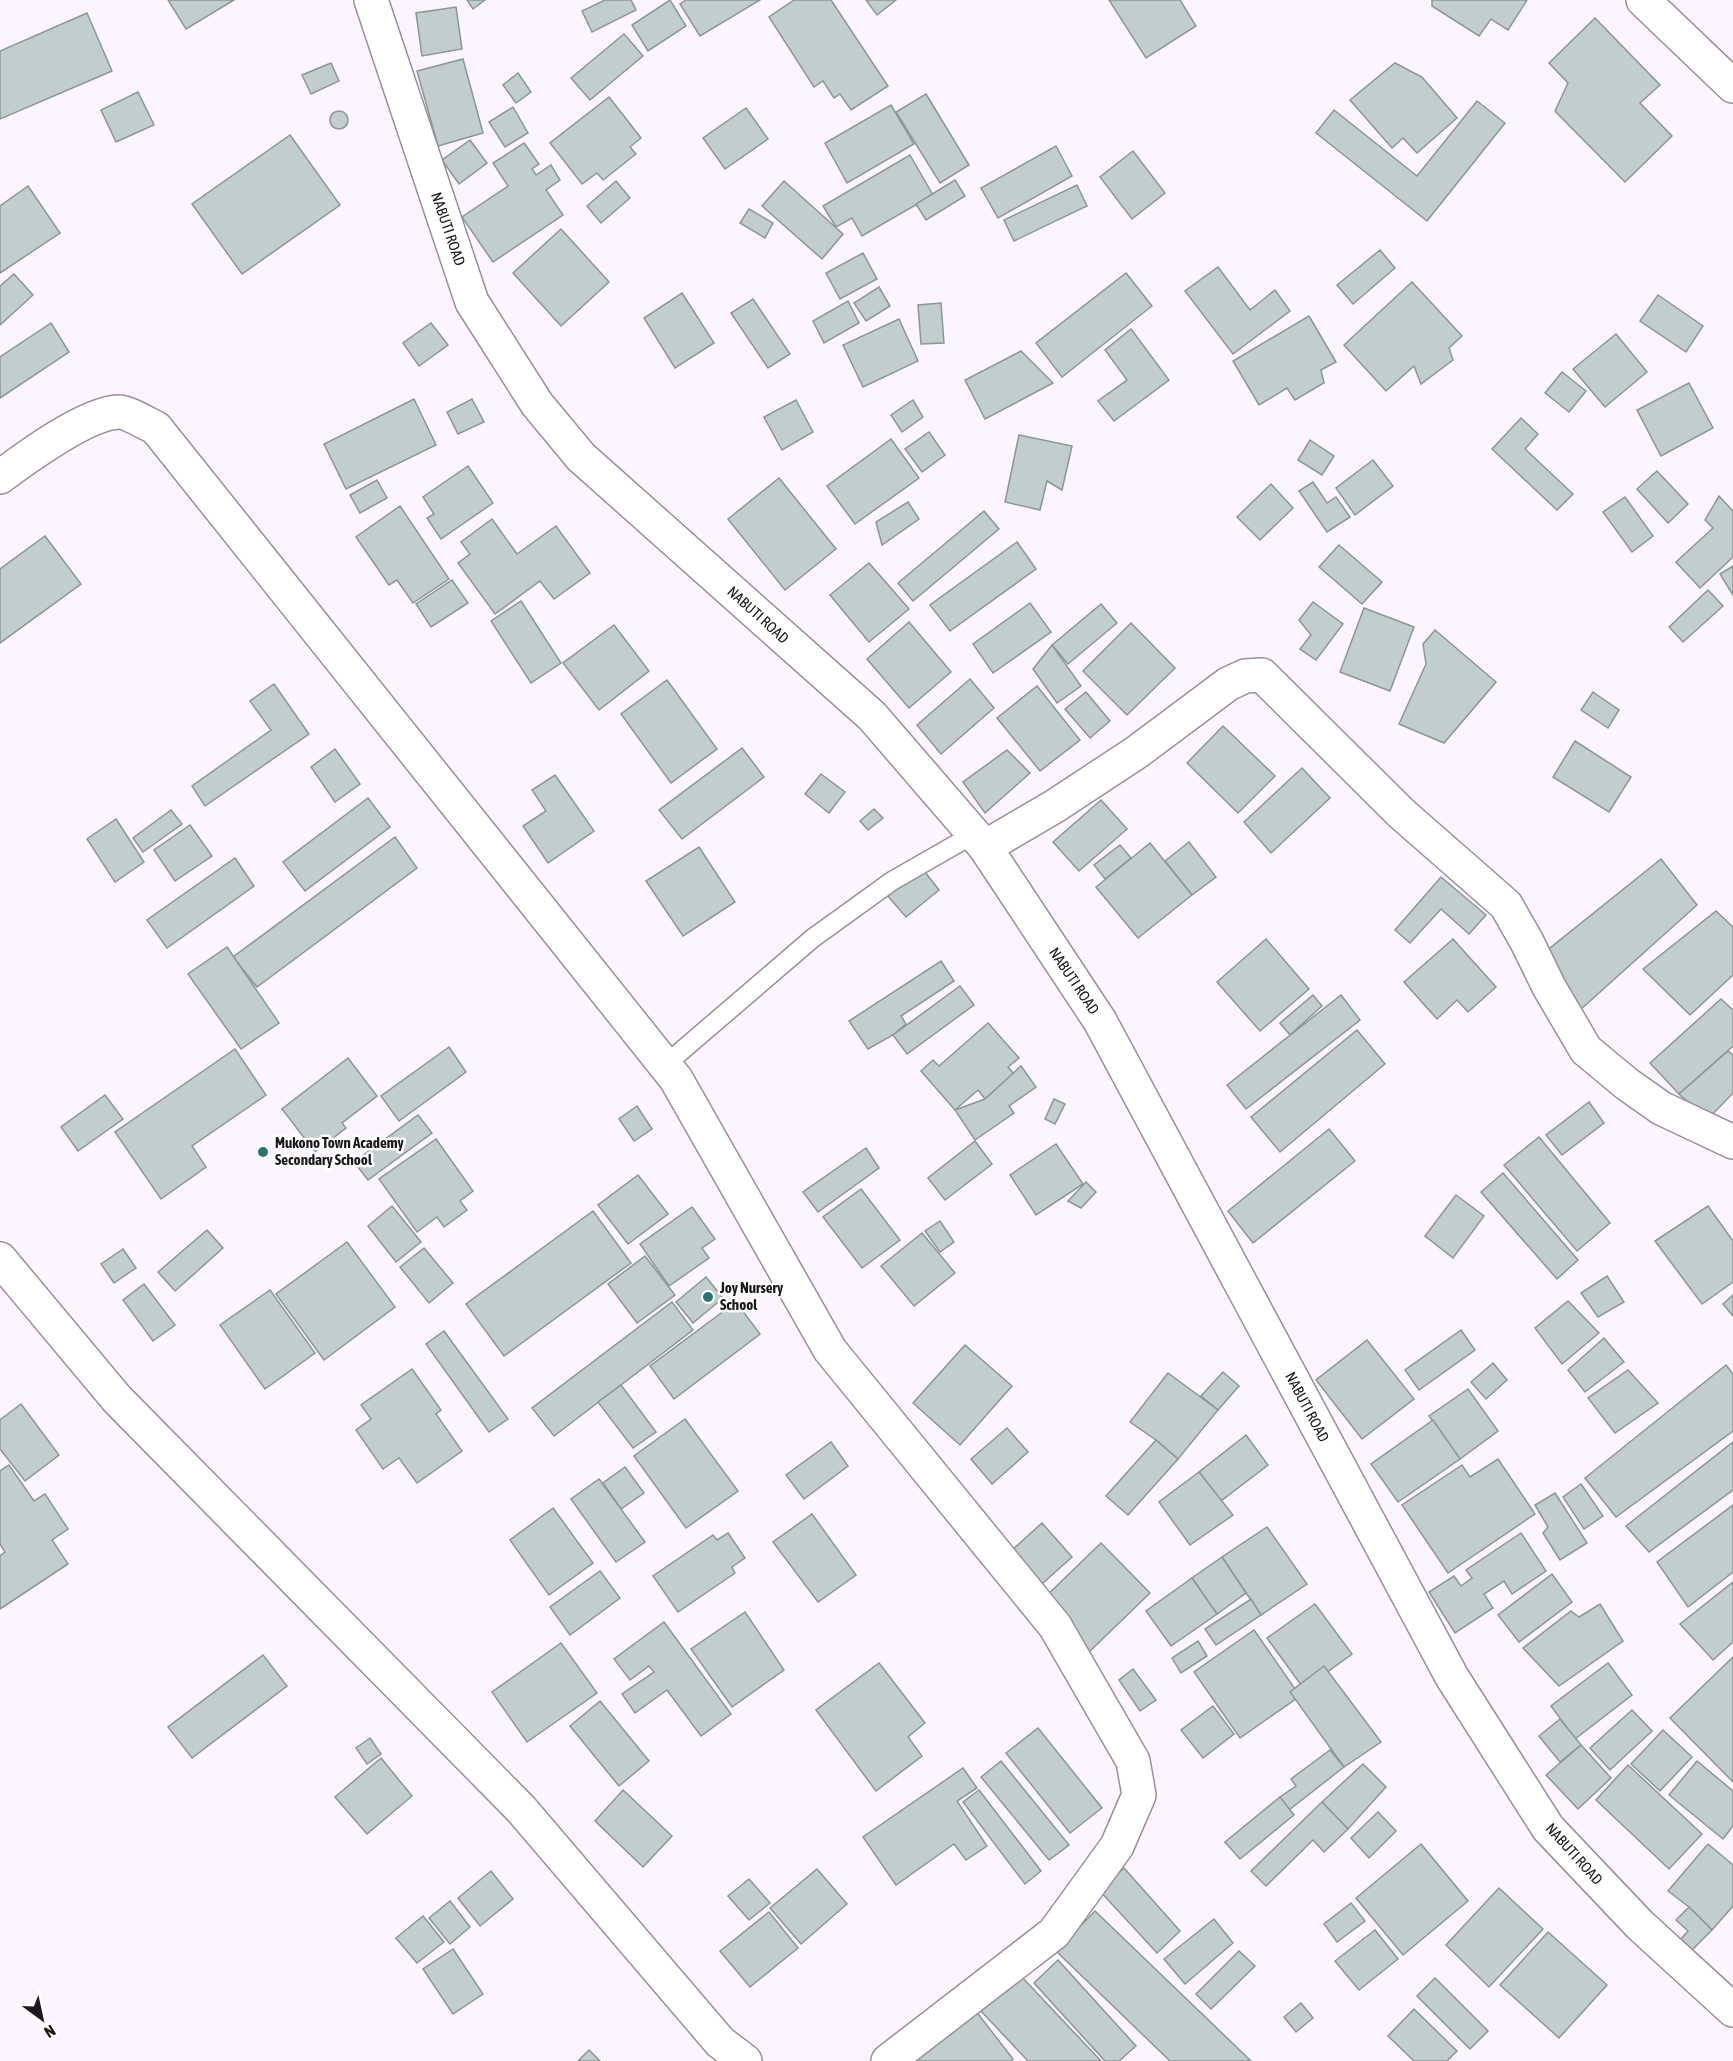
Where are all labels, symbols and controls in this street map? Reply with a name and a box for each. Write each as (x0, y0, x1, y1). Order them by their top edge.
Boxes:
street label: NABUTI ROAD (428, 190, 469, 268)
street label: NABUTI ROAD (724, 583, 792, 647)
street label: NABUTI ROAD (1046, 944, 1103, 1017)
place label: Mukono Town Academy Secondary School (275, 1134, 404, 1168)
marker: Mukono Town Academy Secondary School (256, 1145, 270, 1159)
place label: Joy Nursery School (719, 1279, 784, 1313)
marker: Joy Nursery School (701, 1290, 715, 1304)
street label: NABUTI ROAD (1282, 1369, 1333, 1445)
street label: NABUTI ROAD (1542, 1820, 1606, 1888)
north arrow (12, 1989, 72, 2049)
text: N (41, 2021, 59, 2042)

